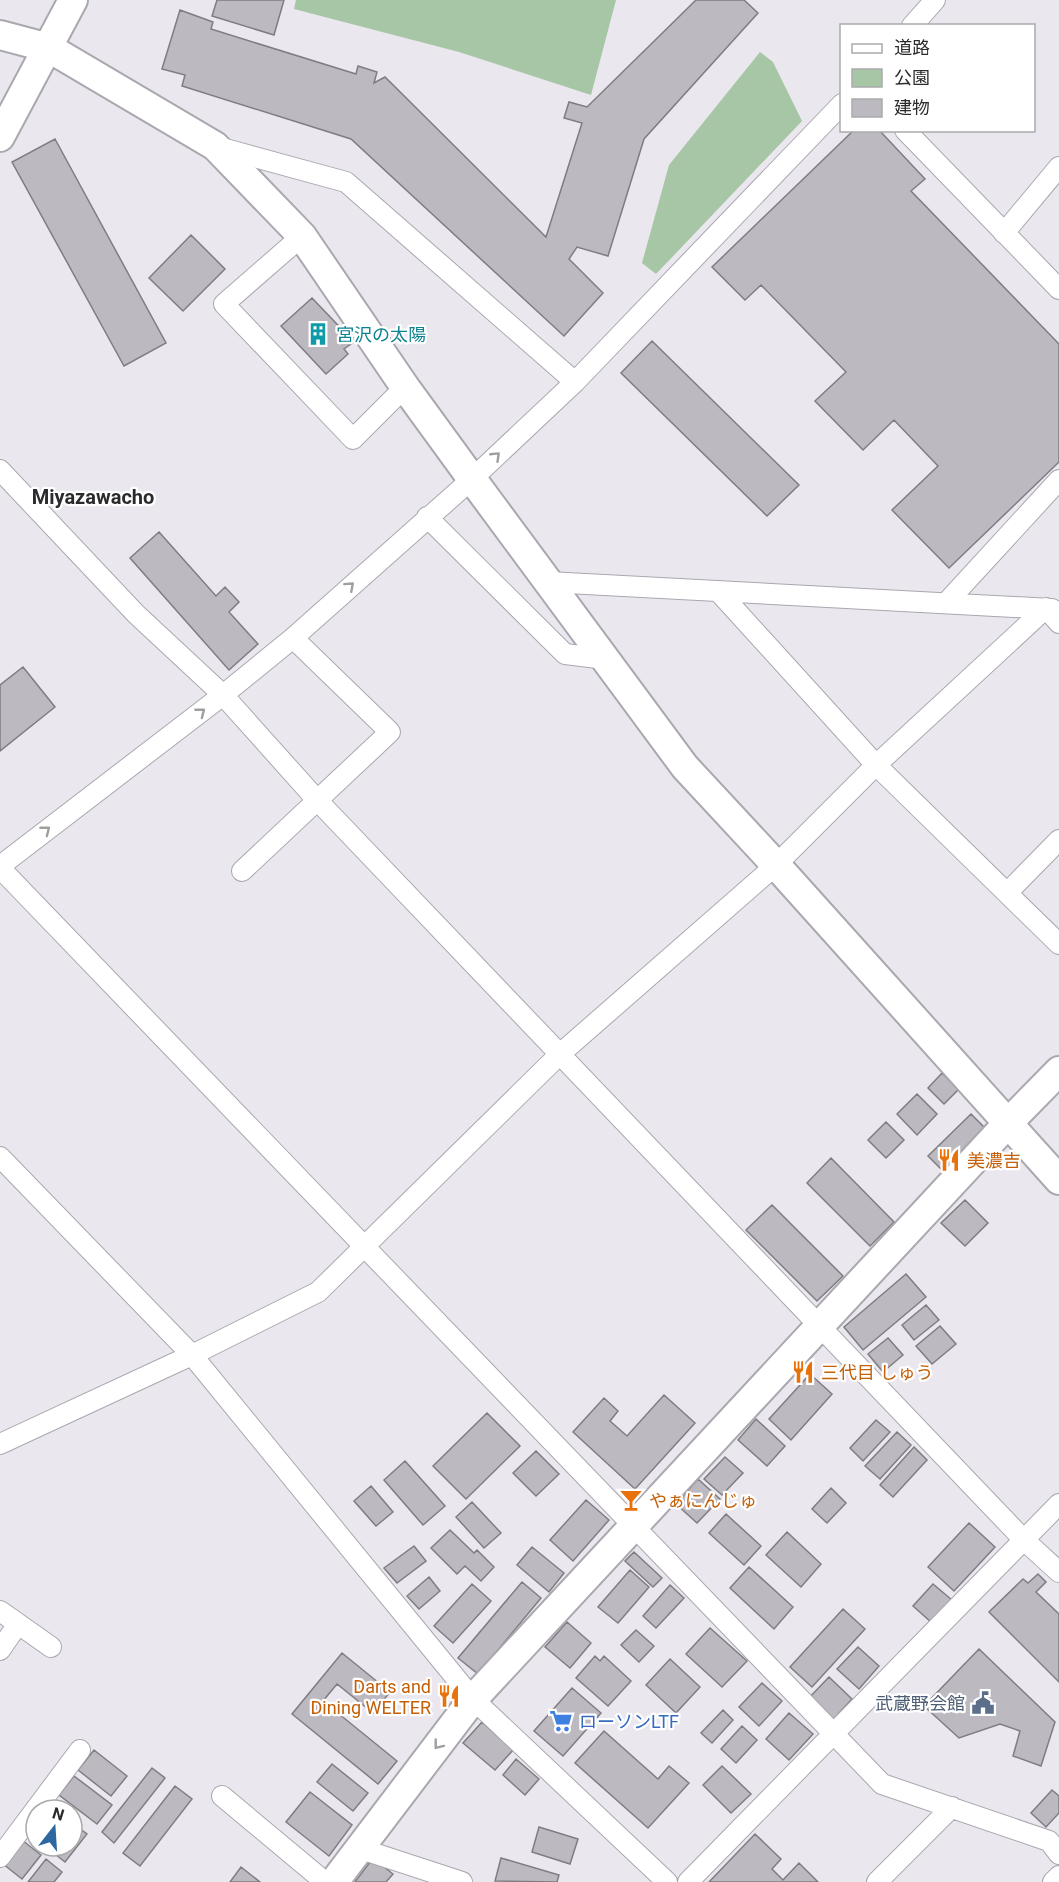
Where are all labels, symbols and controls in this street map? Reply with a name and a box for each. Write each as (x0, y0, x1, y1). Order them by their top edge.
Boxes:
legend (840, 24, 1035, 132)
text: 道路 (894, 37, 930, 58)
text: 公園 (894, 67, 930, 88)
text: 建物 (894, 97, 930, 118)
building icon: 宮沢の太陽 (305, 321, 331, 347)
place label: 宮沢の太陽 (336, 324, 426, 345)
one-way arrow (489, 453, 500, 464)
district label: Miyazawacho (32, 485, 154, 509)
one-way arrow (343, 582, 354, 593)
one-way arrow (194, 708, 205, 719)
one-way arrow (40, 827, 51, 838)
restaurant icon: 美濃吉 (936, 1147, 962, 1173)
place label: 美濃吉 (967, 1150, 1021, 1171)
restaurant icon: 三代目 しゅう (790, 1359, 816, 1385)
place label: 三代目 しゅう (821, 1362, 933, 1383)
bar icon: やぁにんじゅ (618, 1487, 644, 1513)
place label: やぁにんじゅ (649, 1490, 757, 1511)
place label: Darts and Dining WELTER (310, 1676, 431, 1718)
restaurant icon: Darts and Dining WELTER (436, 1683, 462, 1709)
public building icon: 武蔵野会館 (970, 1690, 996, 1716)
place label: 武蔵野会館 (875, 1693, 965, 1714)
supermarket icon: ローソンLTF (548, 1708, 574, 1734)
place label: ローソンLTF (579, 1711, 679, 1732)
one-way arrow (434, 1738, 445, 1749)
north arrow (24, 1798, 84, 1858)
text: N (50, 1803, 66, 1825)

